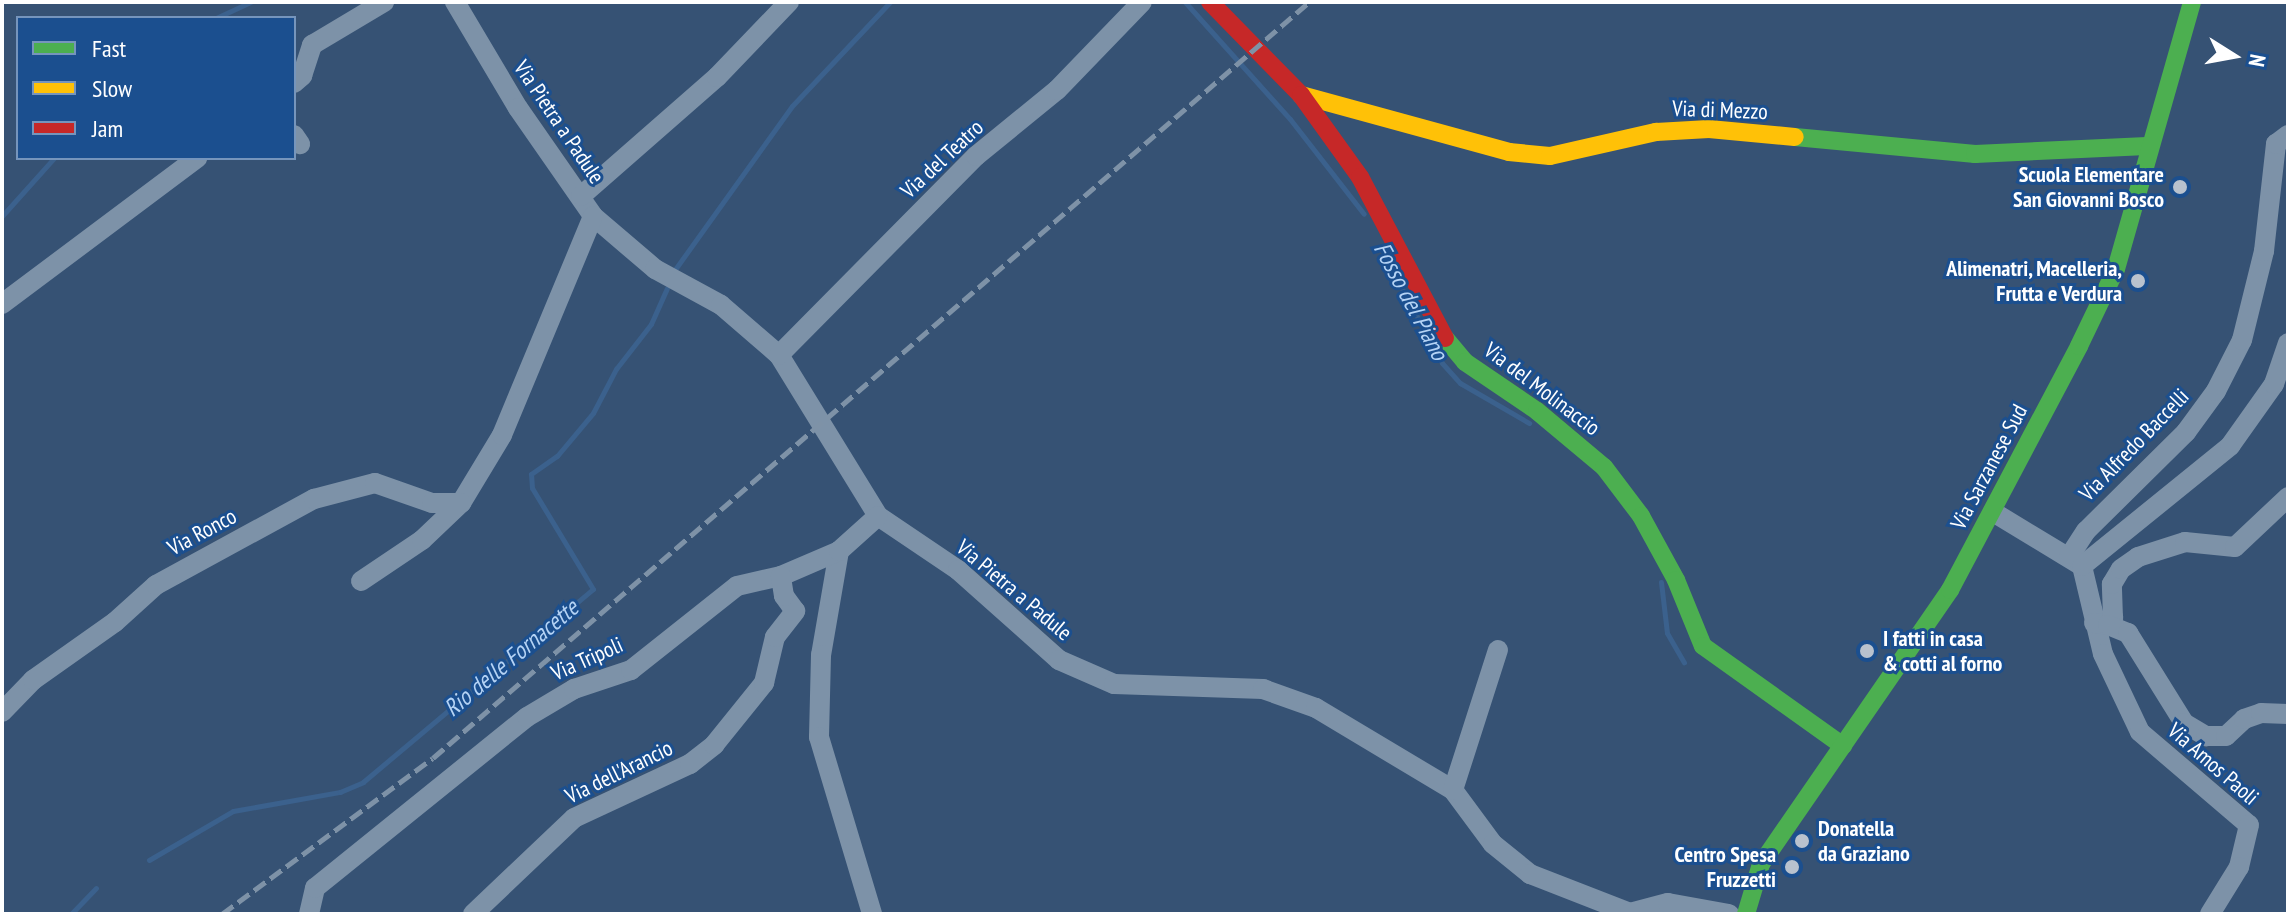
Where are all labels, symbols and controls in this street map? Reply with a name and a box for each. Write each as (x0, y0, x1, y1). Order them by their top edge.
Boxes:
legend (16, 16, 296, 160)
north arrow (2194, 16, 2274, 96)
text: Fast (92, 33, 126, 64)
text: N (2243, 52, 2272, 69)
street label: Via Pietra a Padule (508, 55, 610, 189)
text: Slow (92, 73, 132, 104)
street label: Via di Mezzo (1672, 95, 1768, 125)
text: Jam (92, 113, 123, 144)
street label: Via del Teatro (895, 114, 989, 204)
place label: Scuola Elementare San Giovanni Bosco (2013, 161, 2164, 212)
marker: Scuola Elementare San Giovanni Bosco (2171, 178, 2189, 196)
water label: Fosso del Piano (1368, 237, 1454, 365)
place label: Alimenatri, Macelleria, Frutta e Verdura (1945, 255, 2122, 306)
marker: Alimenatri, Macelleria, Frutta e Verdura (2129, 272, 2147, 290)
street label: Via del Molinaccio (1479, 337, 1605, 441)
street label: Via Alfredo Baccelli (2074, 383, 2194, 507)
street label: Via Sarzanese Sud (1945, 400, 2033, 534)
street label: Via Ronco (163, 503, 241, 561)
street label: Via Pietra a Padule (951, 534, 1077, 646)
water label: Rio delle Fornacette (438, 593, 584, 723)
place label: I fatti in casa & cotti al forno (1883, 625, 2002, 676)
street label: Via Tripoli (547, 631, 627, 687)
marker: I fatti in casa & cotti al forno (1858, 642, 1876, 660)
street label: Via Amos Paoli (2162, 717, 2264, 811)
street label: Via dell'Arancio (561, 735, 677, 809)
place label: Donatella da Graziano (1818, 815, 1910, 866)
marker: Donatella da Graziano (1793, 832, 1811, 850)
place label: Centro Spesa Fruzzetti (1674, 841, 1776, 892)
marker: Centro Spesa Fruzzetti (1783, 858, 1801, 876)

